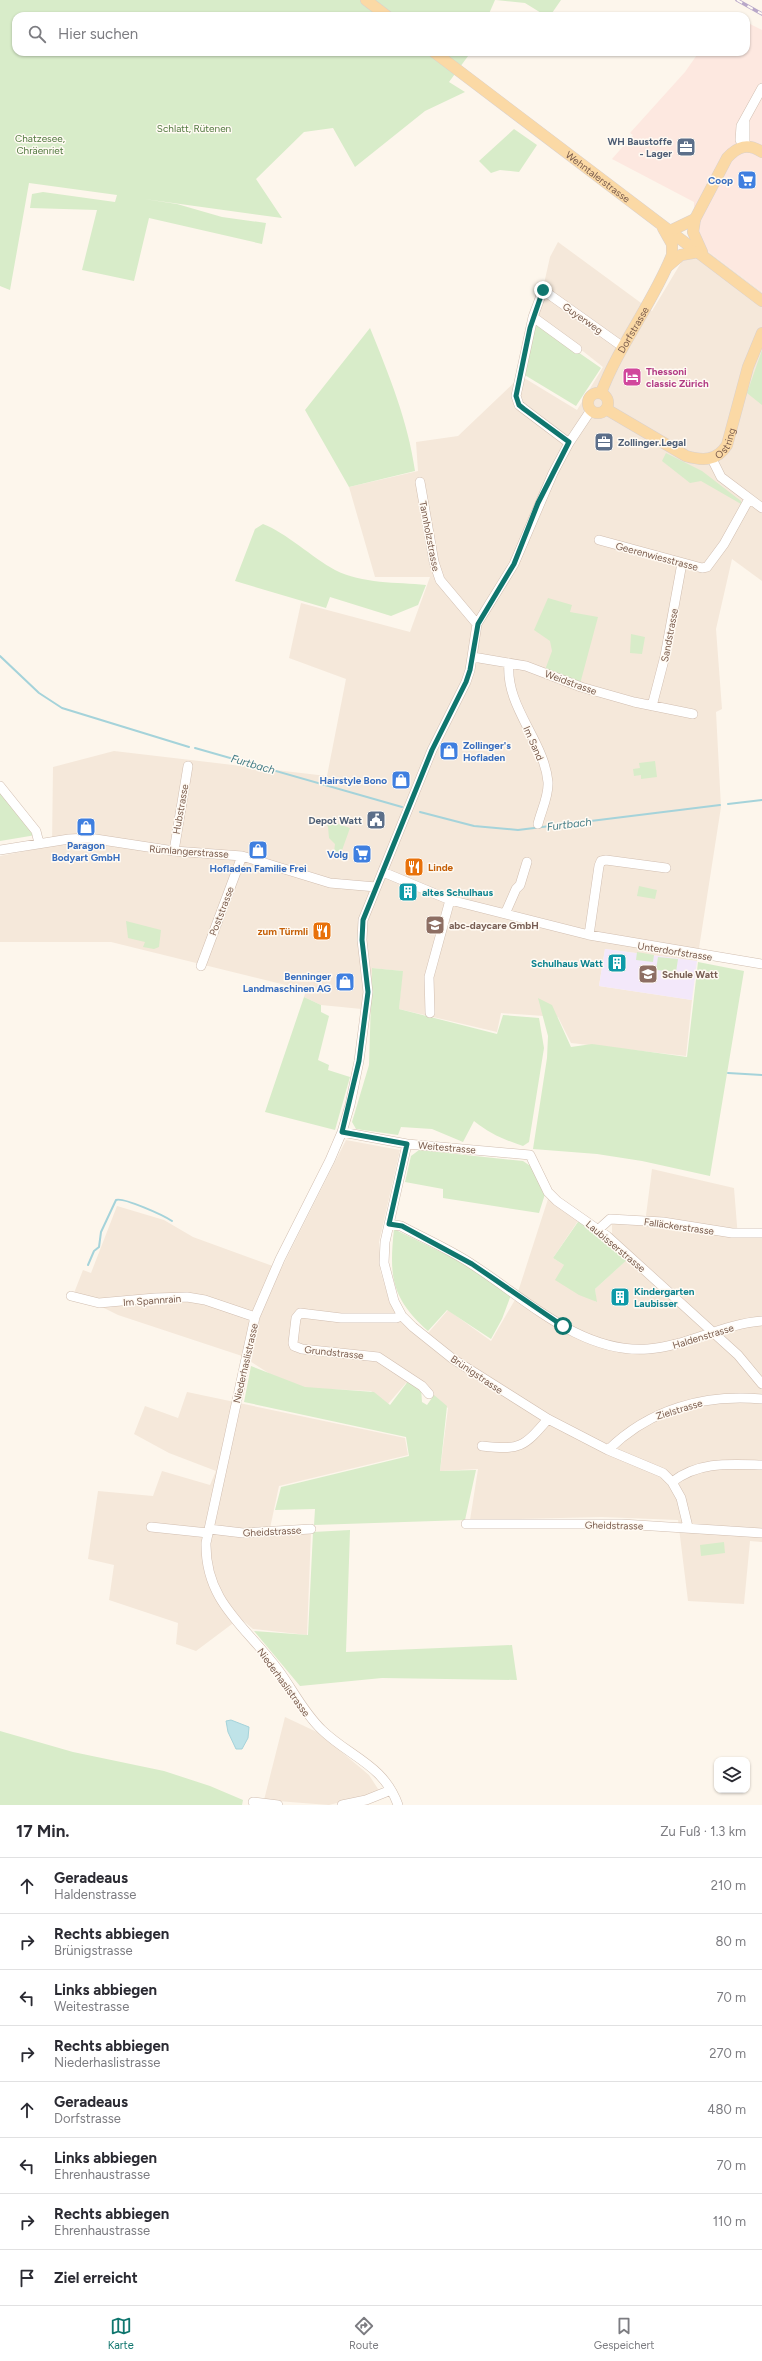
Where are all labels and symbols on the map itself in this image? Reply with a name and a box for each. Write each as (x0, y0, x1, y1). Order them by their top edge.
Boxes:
park label: Schlatt, Rütenen (157, 122, 232, 135)
park label: Chatzesee, Chräenriet (15, 132, 65, 157)
place label: WH Baustoffe - Lager (607, 135, 672, 160)
office icon: WH Baustoffe - Lager (675, 136, 697, 158)
street label: Wehntalerstrasse (563, 148, 633, 206)
supermarket icon: Coop (736, 169, 758, 191)
place label: Coop (708, 174, 733, 187)
route end (534, 281, 552, 299)
street label: Guyerweg (560, 300, 605, 337)
street label: Dorfstrasse (615, 304, 652, 355)
place label: Thessoni classic Zürich (646, 365, 709, 390)
hotel icon: Thessoni classic Zürich (621, 366, 643, 388)
street label: Ostring (712, 426, 738, 462)
office icon: Zollinger.Legal (593, 431, 615, 453)
place label: Zollinger.Legal (618, 436, 686, 449)
street label: Tannholzstrasse (416, 500, 443, 573)
street label: Geerenwiesstrasse (614, 539, 700, 574)
street label: Sandstrasse (658, 607, 681, 663)
street label: Weidstrasse (543, 667, 599, 698)
street label: Im Sand (520, 724, 547, 763)
place label: Zollinger's Hofladen (463, 739, 511, 764)
shop icon: Zollinger's Hofladen (438, 740, 460, 762)
water label: Furtbach (229, 752, 276, 777)
shop icon: Hairstyle Bono (390, 769, 412, 791)
place label: Hairstyle Bono (320, 774, 387, 787)
street label: Hubstrasse (170, 782, 191, 835)
public building icon: Depot Watt (365, 809, 387, 831)
place label: Depot Watt (308, 814, 362, 827)
water label: Furtbach (546, 815, 592, 834)
shop icon: Paragon Bodyart GmbH (75, 816, 97, 838)
place label: Paragon Bodyart GmbH (52, 839, 120, 864)
shop icon: Hofladen Familie Frei (247, 839, 269, 861)
street label: Rümlangerstrasse (149, 842, 230, 861)
supermarket icon: Volg (351, 843, 373, 865)
place label: Volg (327, 848, 348, 861)
restaurant icon: Linde (403, 856, 425, 878)
place label: Linde (428, 861, 454, 874)
place label: Hofladen Familie Frei (209, 862, 307, 875)
building icon: altes Schulhaus (397, 881, 419, 903)
street label: Poststrasse (206, 884, 237, 938)
place label: altes Schulhaus (422, 886, 493, 899)
school or university icon: abc-daycare GmbH (424, 914, 446, 936)
place label: abc-daycare GmbH (449, 919, 539, 932)
restaurant icon: zum Türmli (311, 920, 333, 942)
place label: zum Türmli (258, 925, 308, 938)
street label: Unterdorfstrasse (637, 939, 714, 964)
building icon: Schulhaus Watt (606, 952, 628, 974)
place label: Schulhaus Watt (531, 957, 603, 970)
school or university icon: Schule Watt (637, 963, 659, 985)
place label: Schule Watt (662, 968, 718, 981)
place label: Benninger Landmaschinen AG (243, 970, 332, 995)
shop icon: Benninger Landmaschinen AG (334, 971, 356, 993)
street label: Weitestrasse (418, 1139, 477, 1157)
street label: Falläckerstrasse (643, 1215, 715, 1238)
street label: Laubisserstrasse (583, 1218, 649, 1275)
place label: Kindergarten Laubisser (634, 1285, 695, 1310)
building icon: Kindergarten Laubisser (609, 1286, 631, 1308)
street label: Im Spannrain (122, 1292, 182, 1309)
route start (554, 1317, 572, 1335)
street label: Niederhaslistrasse (230, 1321, 261, 1404)
street label: Haldenstrasse (671, 1321, 736, 1352)
street label: Grundstrasse (304, 1343, 365, 1362)
street label: Brünigstrasse (448, 1352, 506, 1397)
street label: Zielstrasse (654, 1396, 705, 1423)
street label: Gheidstrasse (585, 1518, 644, 1533)
street label: Gheidstrasse (242, 1523, 302, 1540)
street label: Niederhaslistrasse (254, 1645, 313, 1720)

